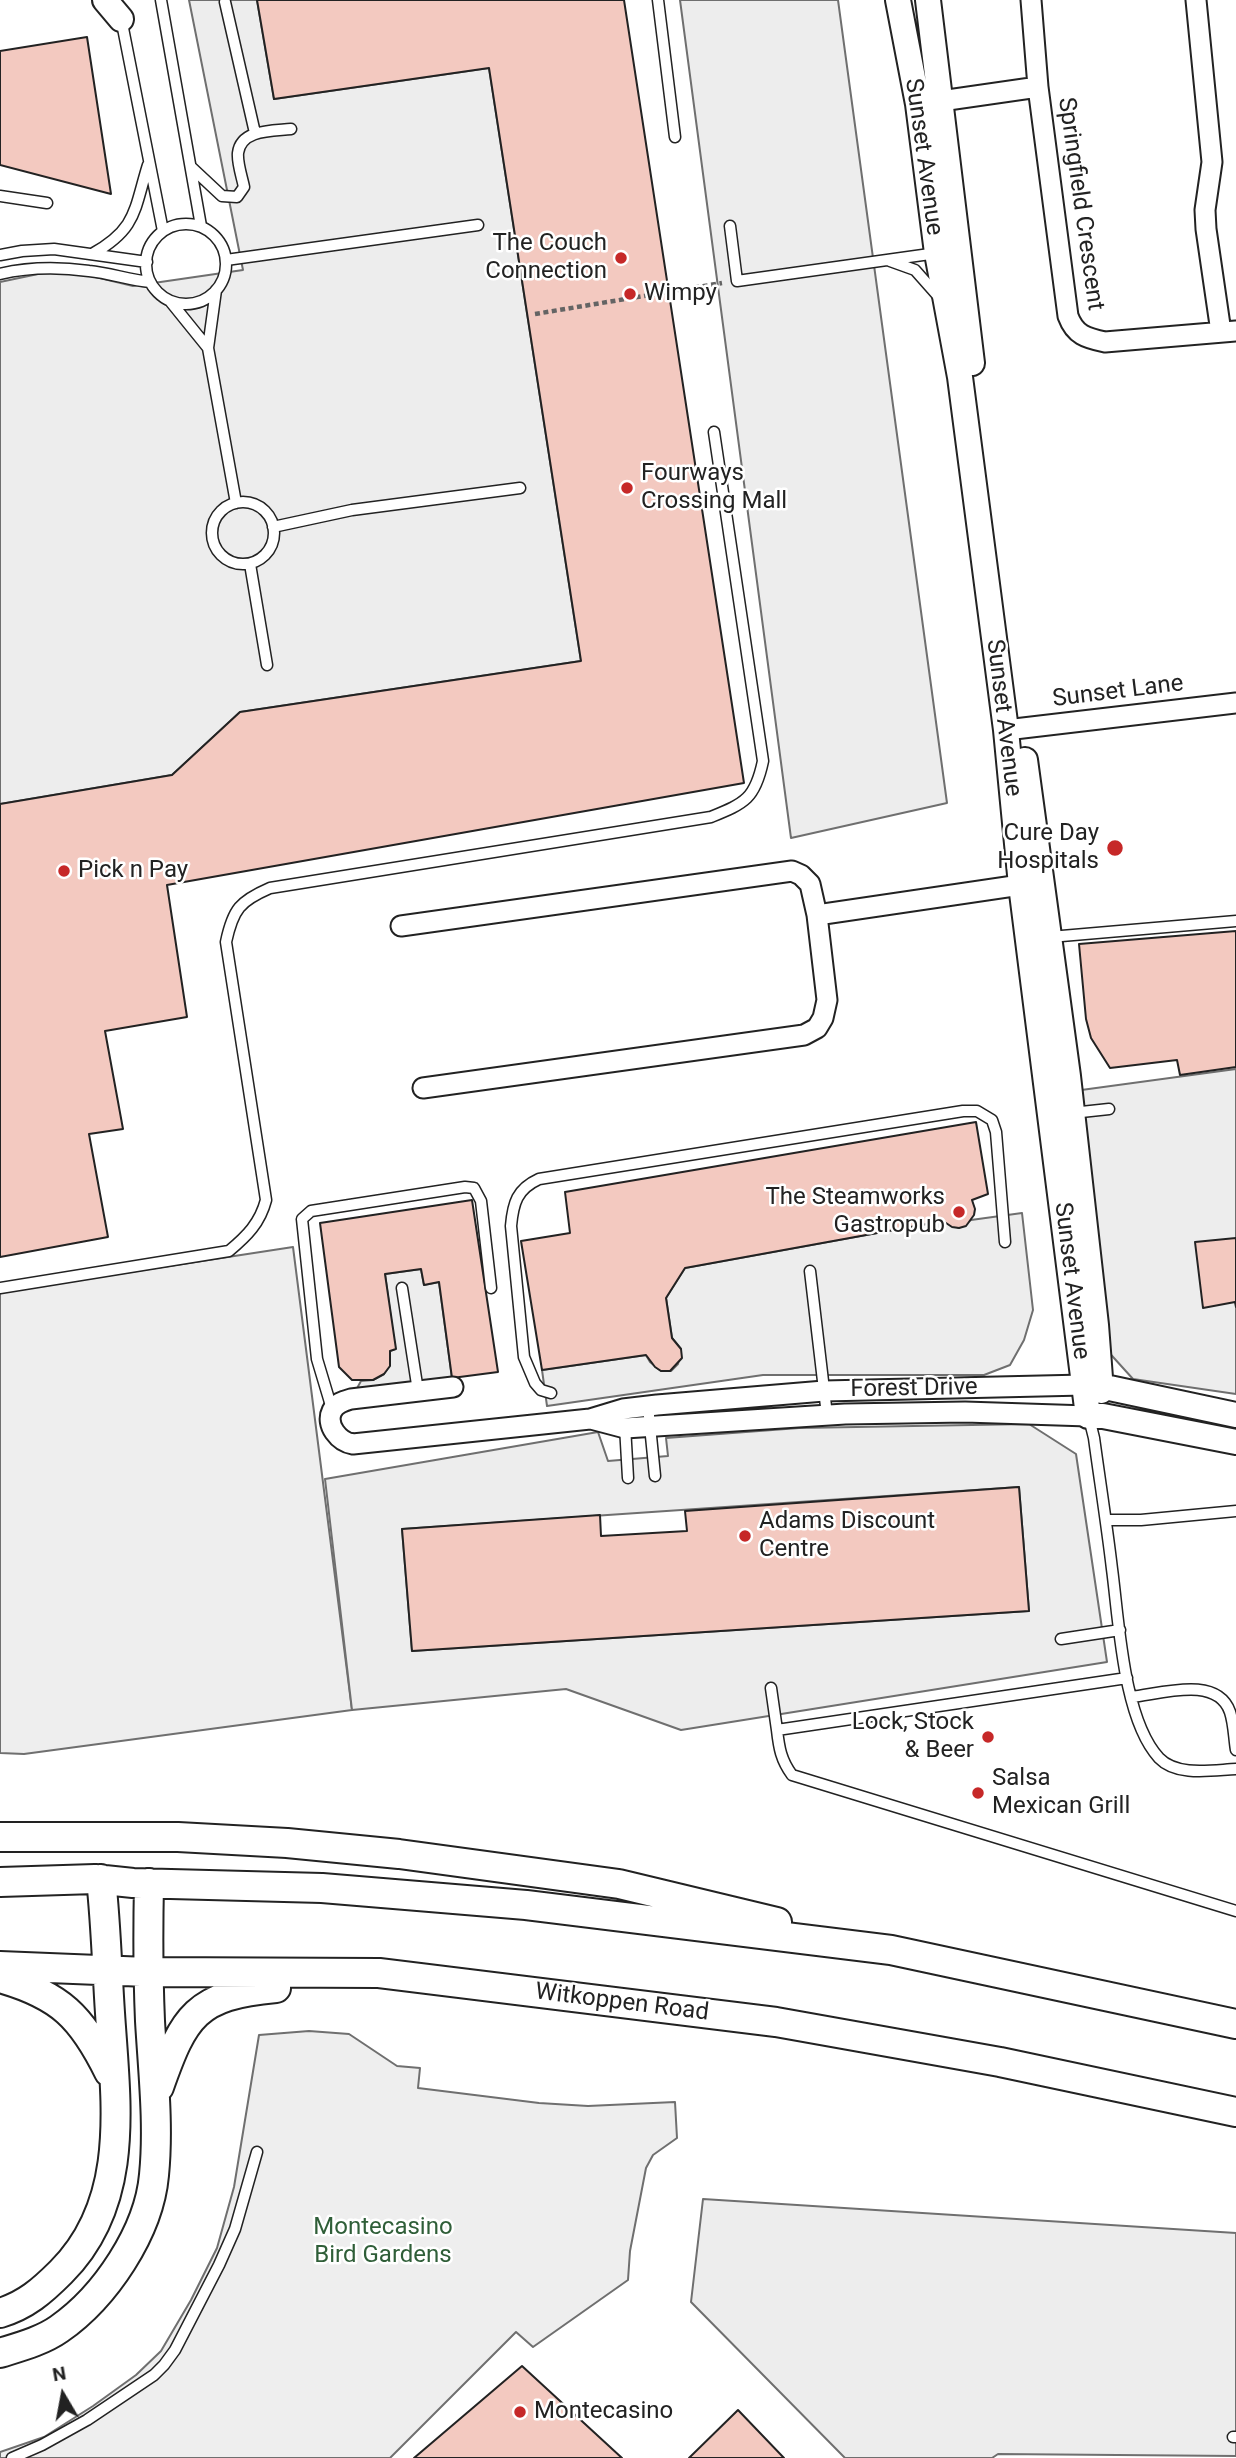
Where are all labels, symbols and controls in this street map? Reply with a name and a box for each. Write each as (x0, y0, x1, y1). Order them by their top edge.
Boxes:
street label: Sunset Avenue (898, 77, 948, 237)
street label: Springfield Crescent (1051, 96, 1109, 312)
place label: The Couch Connection (485, 230, 607, 286)
marker: The Couch Connection (613, 250, 629, 266)
place label: Wimpy (644, 280, 717, 308)
marker: Wimpy (622, 286, 638, 302)
place label: Fourways Crossing Mall (641, 460, 787, 516)
marker: Fourways Crossing Mall (619, 480, 635, 496)
street label: Sunset Avenue (979, 638, 1027, 798)
street label: Sunset Lane (1051, 670, 1185, 714)
place label: Cure Day Hospitals (997, 820, 1099, 876)
marker: Cure Day Hospitals (1105, 838, 1125, 858)
place label: Pick n Pay (78, 857, 188, 885)
marker: Pick n Pay (56, 863, 72, 879)
place label: The Steamworks Gastropub (765, 1184, 945, 1240)
street label: Sunset Avenue (1047, 1201, 1095, 1361)
marker: The Steamworks Gastropub (951, 1204, 967, 1220)
street label: Forest Drive (850, 1373, 978, 1405)
place label: Adams Discount Centre (759, 1508, 935, 1564)
marker: Adams Discount Centre (737, 1528, 753, 1544)
place label: Lock, Stock & Beer (852, 1709, 974, 1765)
marker: Lock, Stock & Beer (980, 1729, 996, 1745)
place label: Salsa Mexican Grill (992, 1765, 1130, 1821)
marker: Salsa Mexican Grill (970, 1785, 986, 1801)
street label: Witkoppen Road (534, 1978, 710, 2028)
park label: Montecasino Bird Gardens (313, 2214, 453, 2270)
north arrow (28, 2360, 98, 2430)
text: N (51, 2361, 68, 2386)
place label: Montecasino (534, 2398, 673, 2426)
marker: Montecasino (512, 2404, 528, 2420)

